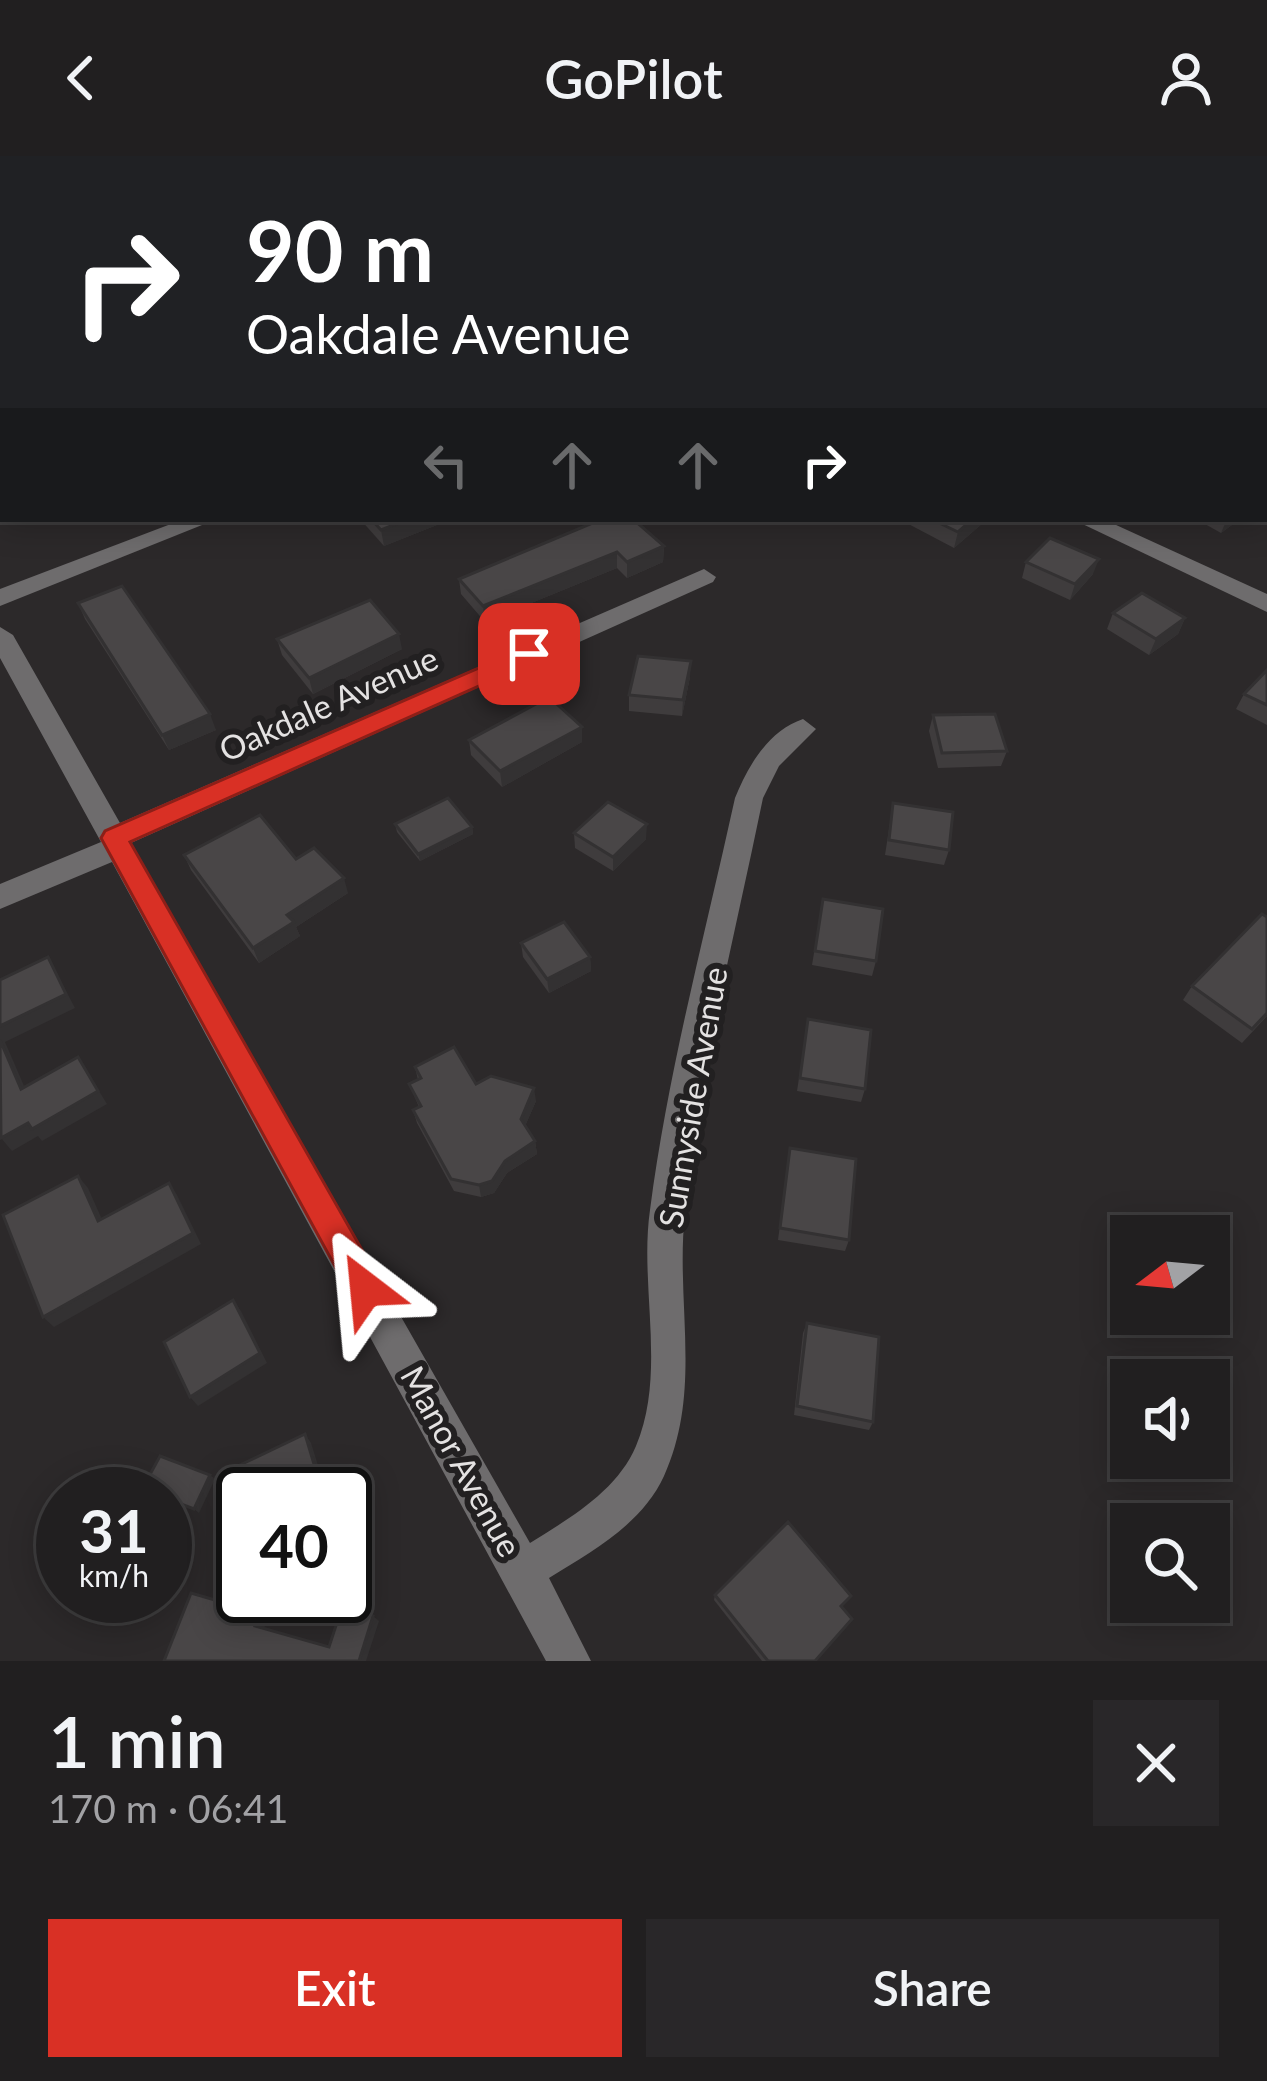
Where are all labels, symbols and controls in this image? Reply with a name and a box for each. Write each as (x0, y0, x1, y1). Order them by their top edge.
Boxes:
icon: back (48, 45, 114, 111)
icon: person (1153, 45, 1219, 111)
text: GoPilot (544, 46, 723, 111)
text: 90 m (246, 199, 434, 300)
icon: right (48, 204, 204, 360)
text: Oakdale Avenue (246, 301, 631, 366)
icon: left (413, 432, 479, 498)
icon: ahead (539, 432, 605, 498)
icon: ahead (665, 432, 731, 498)
icon: right (791, 432, 857, 498)
pin (478, 603, 580, 705)
icon: arrive (496, 621, 562, 687)
street label: Oakdale Avenue (213, 637, 443, 769)
street label: Sunnyside Avenue (649, 964, 735, 1230)
north arrow (1110, 1215, 1230, 1335)
map controls (1110, 1215, 1230, 1623)
position arrow (303, 1226, 429, 1352)
street label: Manor Avenue (393, 1359, 531, 1563)
button: sound (1110, 1359, 1230, 1479)
speed limit sign: 40 (216, 1467, 372, 1623)
text: 31 (79, 1494, 149, 1566)
button: search (1110, 1503, 1230, 1623)
text: km/h (79, 1557, 149, 1593)
text: 1 min (48, 1697, 226, 1783)
button: close (1093, 1700, 1219, 1826)
text: 170 m · 06:41 (48, 1785, 288, 1831)
button: Exit (48, 1919, 622, 2057)
button: Share (646, 1919, 1219, 2057)

